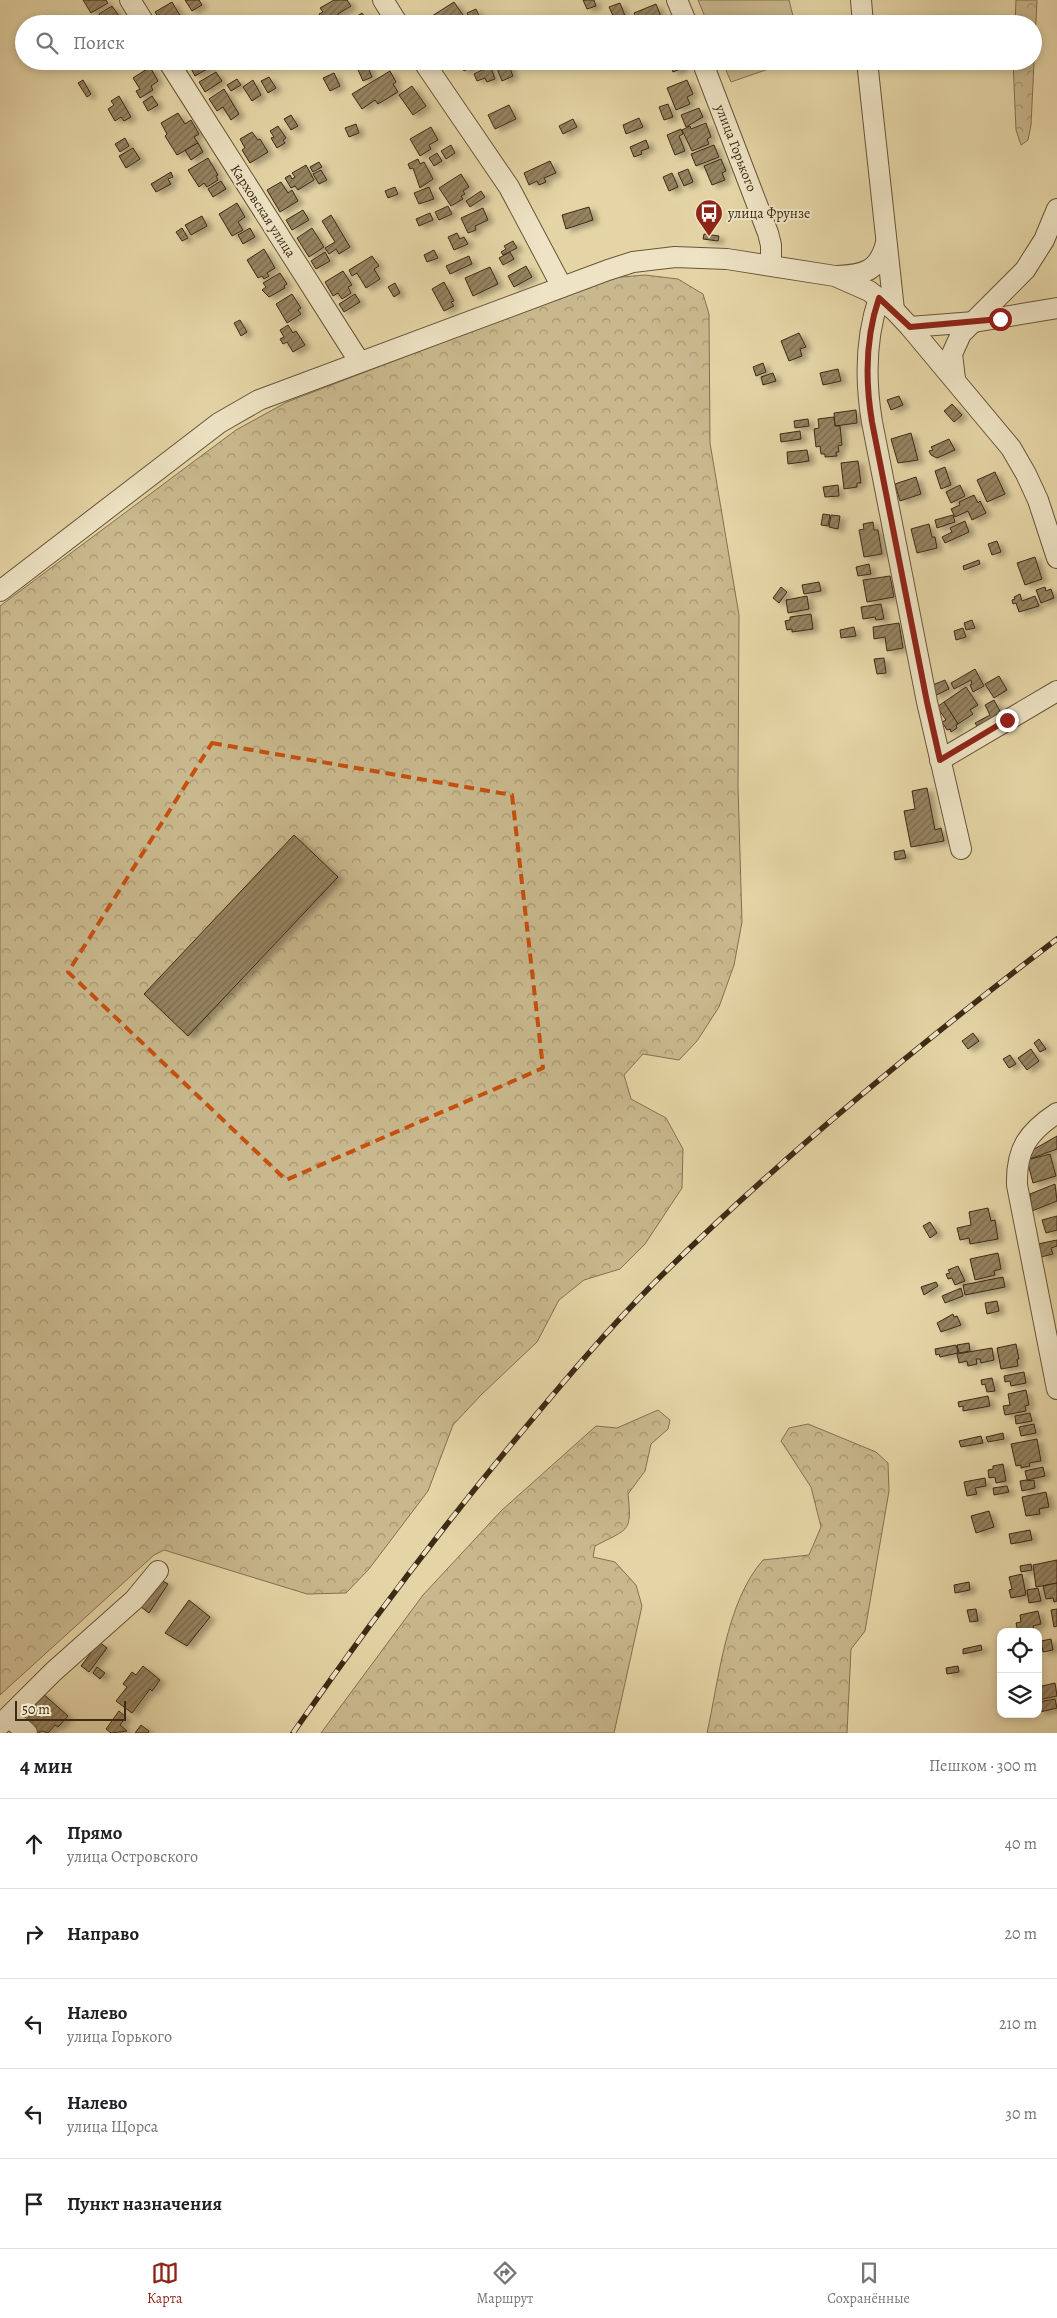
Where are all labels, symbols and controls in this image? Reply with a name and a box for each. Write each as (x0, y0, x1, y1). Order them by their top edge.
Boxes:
search box (15, 15, 1042, 70)
icon: search (33, 29, 61, 57)
text: Поиск (73, 30, 125, 56)
street label: улица Горького (710, 101, 761, 194)
street label: Карховская улица (226, 161, 301, 262)
bus stop icon: улица Фрунзе (694, 198, 724, 237)
place label: улица Фрунзе (727, 204, 810, 223)
route start (989, 308, 1012, 331)
route end (996, 709, 1019, 732)
map controls (997, 1628, 1042, 1718)
button: locate (997, 1628, 1042, 1673)
button: layers (997, 1673, 1042, 1718)
scale bar (15, 1698, 126, 1721)
text: 50 m (22, 1700, 50, 1719)
text: 4 мин (20, 1752, 73, 1780)
text: Пешком · 300 m (929, 1755, 1037, 1777)
text: Прямо (67, 1820, 122, 1846)
icon: ahead (20, 1830, 48, 1858)
text: 40 m (1005, 1833, 1037, 1855)
text: улица Островского (67, 1846, 198, 1868)
icon: right (20, 1920, 48, 1948)
text: Направо (67, 1921, 139, 1947)
text: 20 m (1004, 1923, 1037, 1945)
text: Налево (67, 2000, 127, 2026)
icon: left (20, 2010, 48, 2038)
text: 210 m (999, 2013, 1037, 2035)
text: улица Горького (67, 2026, 172, 2048)
text: Налево (67, 2090, 127, 2116)
icon: left (20, 2100, 48, 2128)
text: 30 m (1005, 2103, 1037, 2125)
text: улица Щорса (67, 2116, 158, 2138)
icon: arrive (20, 2190, 48, 2218)
text: Пункт назначения (67, 2191, 222, 2217)
tab: Карта (147, 2259, 182, 2308)
tab: Маршрут (477, 2259, 533, 2308)
tab: Сохранённые (827, 2259, 910, 2308)

